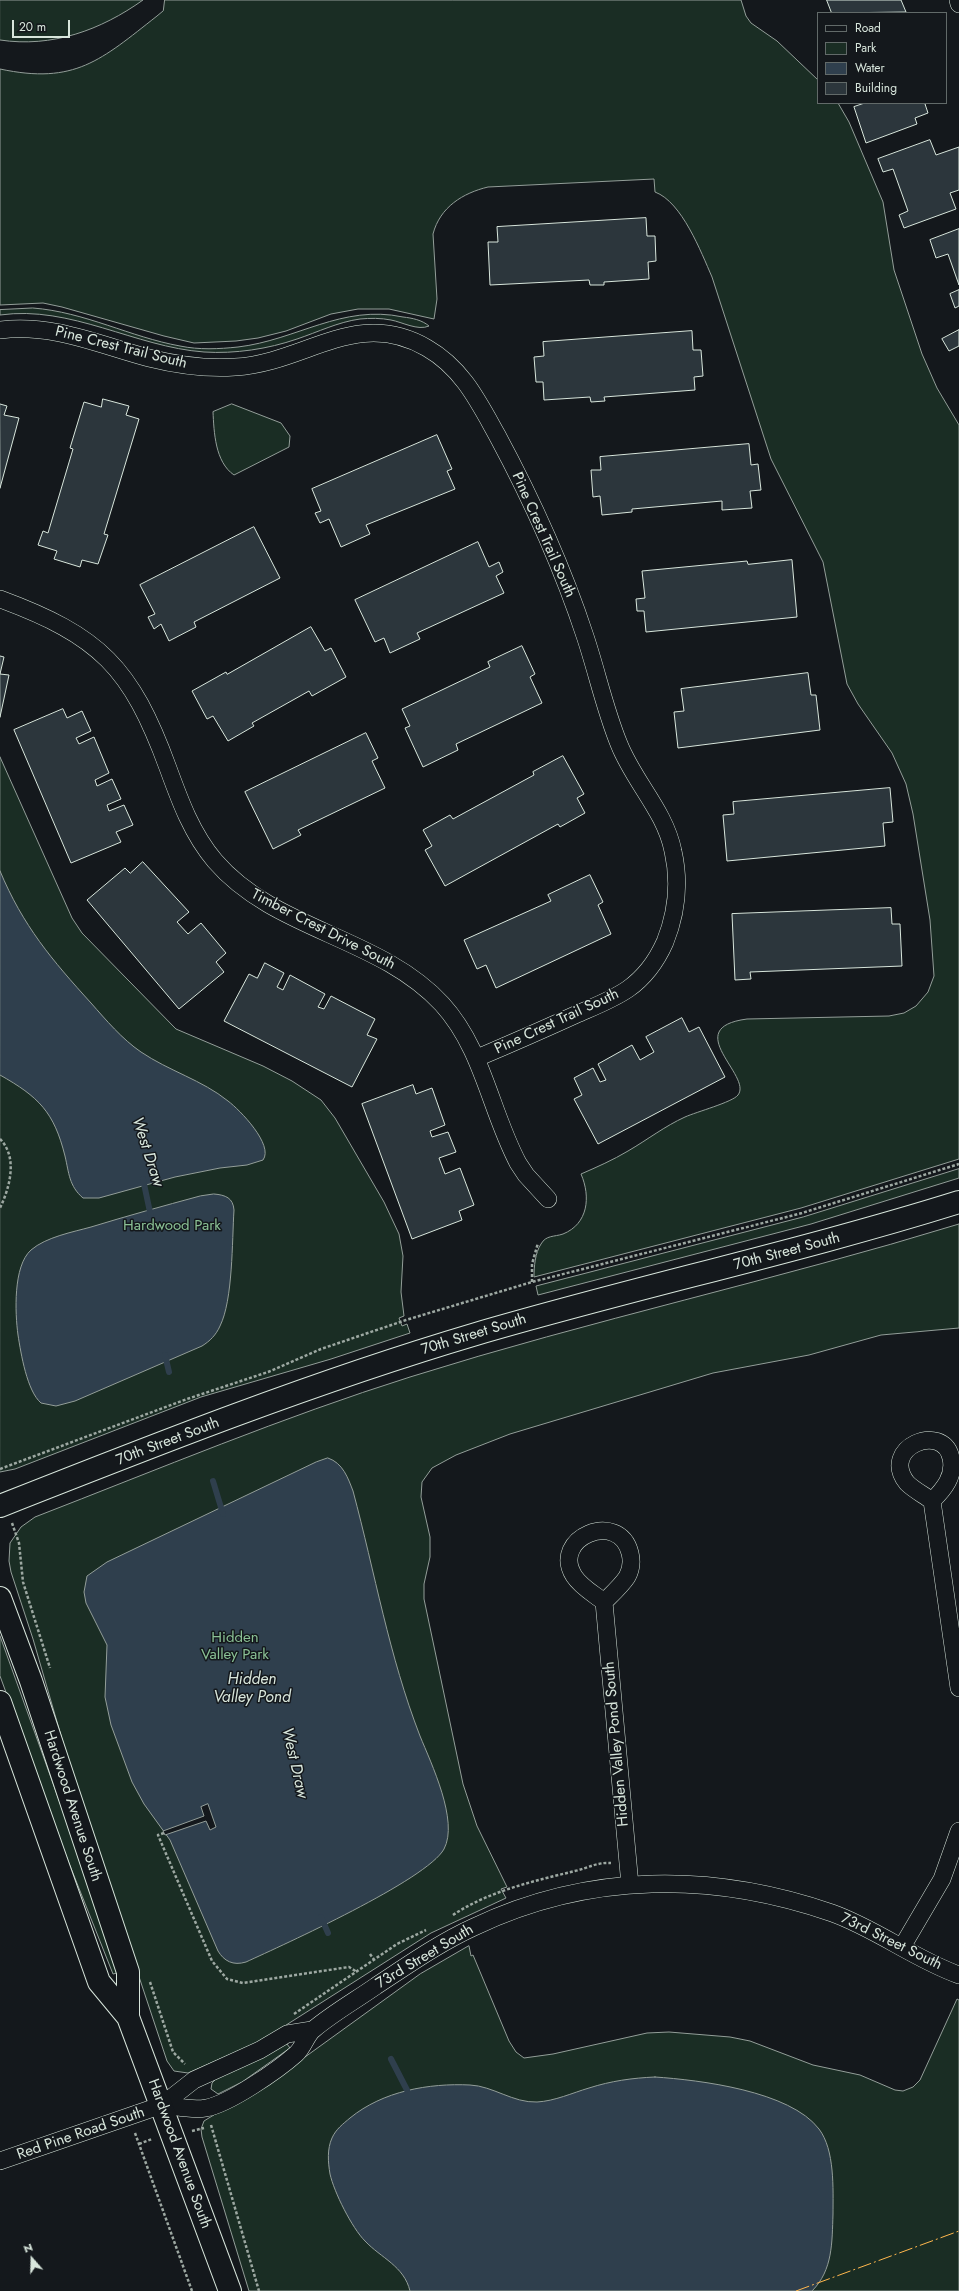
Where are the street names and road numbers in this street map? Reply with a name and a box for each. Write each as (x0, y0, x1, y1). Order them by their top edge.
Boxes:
street label: Pine Crest Trail South (53, 323, 189, 373)
street label: Pine Crest Trail South (507, 470, 579, 600)
street label: Timber Crest Drive South (248, 886, 398, 974)
street label: Pine Crest Trail South (492, 985, 622, 1059)
street label: 70th Street South (732, 1229, 842, 1275)
street label: 70th Street South (419, 1310, 529, 1360)
street label: 70th Street South (114, 1414, 222, 1470)
street label: Hidden Valley Pond South (601, 1661, 633, 1827)
street label: Hardwood Avenue South (39, 1728, 105, 1884)
street label: 73rd Street South (837, 1910, 945, 1974)
street label: 73rd Street South (373, 1921, 477, 1993)
street label: Hardwood Avenue South (144, 2077, 214, 2231)
street label: Red Pine Road South (15, 2104, 147, 2164)

